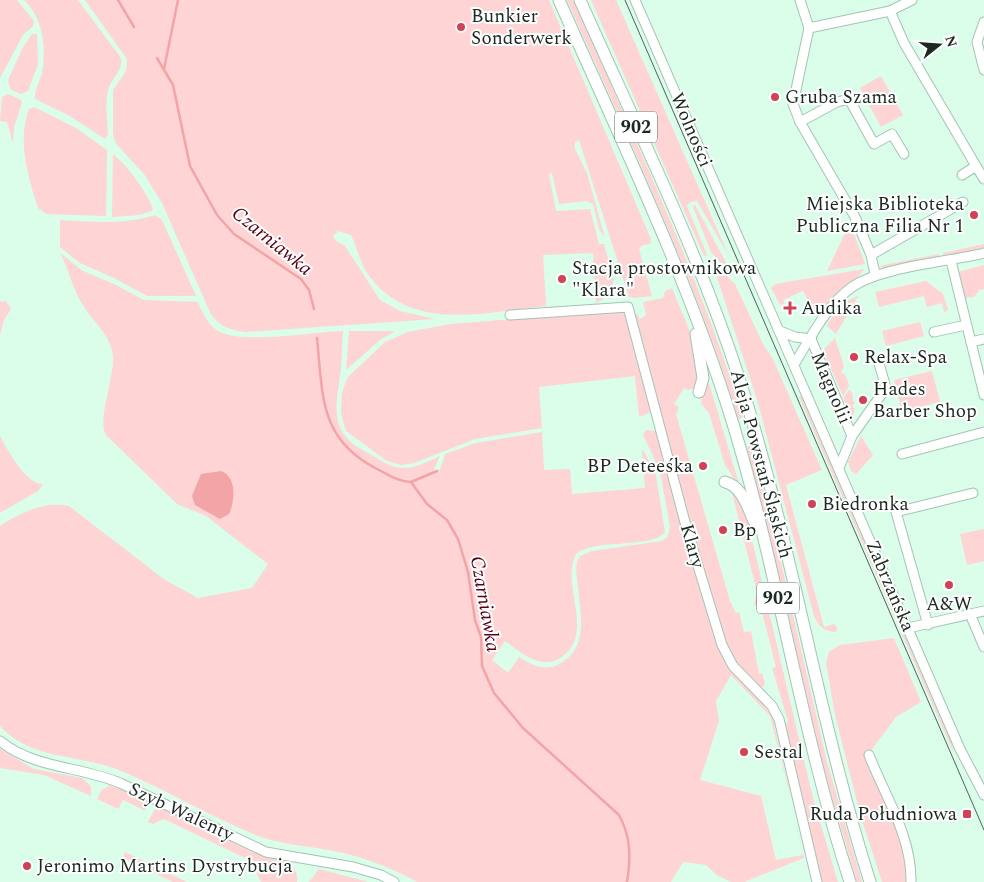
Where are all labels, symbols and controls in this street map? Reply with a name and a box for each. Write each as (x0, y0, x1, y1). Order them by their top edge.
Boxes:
place label: Bunkier Sonderwerk (471, 2, 572, 53)
north arrow (914, 20, 964, 70)
marker: Bunkier Sonderwerk (455, 21, 467, 33)
text: N (939, 33, 963, 50)
place label: Gruba Szama (785, 83, 898, 112)
street label: Wolności (662, 88, 720, 172)
marker: Gruba Szama (769, 91, 781, 103)
road number: 902 (615, 111, 657, 142)
place label: Miejska Biblioteka Publiczna Filia Nr 1 (796, 190, 965, 241)
water label: Czarniawka (225, 199, 319, 283)
marker: Miejska Biblioteka Publiczna Filia Nr 1 (968, 209, 980, 221)
place label: Stacja prostownikowa "Klara" (572, 254, 757, 305)
marker: Stacja prostownikowa "Klara" (556, 273, 568, 285)
place label: Audika (801, 294, 862, 323)
marker: Audika (783, 301, 797, 315)
place label: Relax-Spa (864, 343, 948, 372)
street label: Magnolii (803, 347, 859, 429)
marker: Relax-Spa (848, 351, 860, 363)
street label: Aleja Powstań Śląskich (722, 366, 800, 562)
place label: Hades Barber Shop (873, 375, 977, 426)
marker: Hades Barber Shop (857, 394, 869, 406)
place label: BP Deteeśka (587, 452, 694, 481)
marker: BP Deteeśka (697, 460, 709, 472)
place label: Biedronka (822, 490, 909, 519)
marker: Biedronka (806, 498, 818, 510)
place label: Bp (733, 516, 756, 545)
street label: Klary (672, 520, 712, 572)
marker: Bp (717, 524, 729, 536)
street label: Zabrzańska (858, 536, 923, 637)
water label: Czarniawka (462, 554, 508, 654)
marker: A&W (943, 579, 955, 591)
road number: 902 (757, 582, 799, 614)
place label: A&W (926, 590, 972, 619)
place label: Sestal (754, 738, 803, 767)
marker: Sestal (738, 746, 750, 758)
street label: Szyb Walenty (124, 775, 239, 849)
place label: Ruda Południowa (809, 800, 958, 829)
marker: Ruda Południowa (961, 808, 973, 820)
place label: Jeronimo Martins Dystrybucja (37, 852, 293, 881)
marker: Jeronimo Martins Dystrybucja (21, 860, 33, 872)

